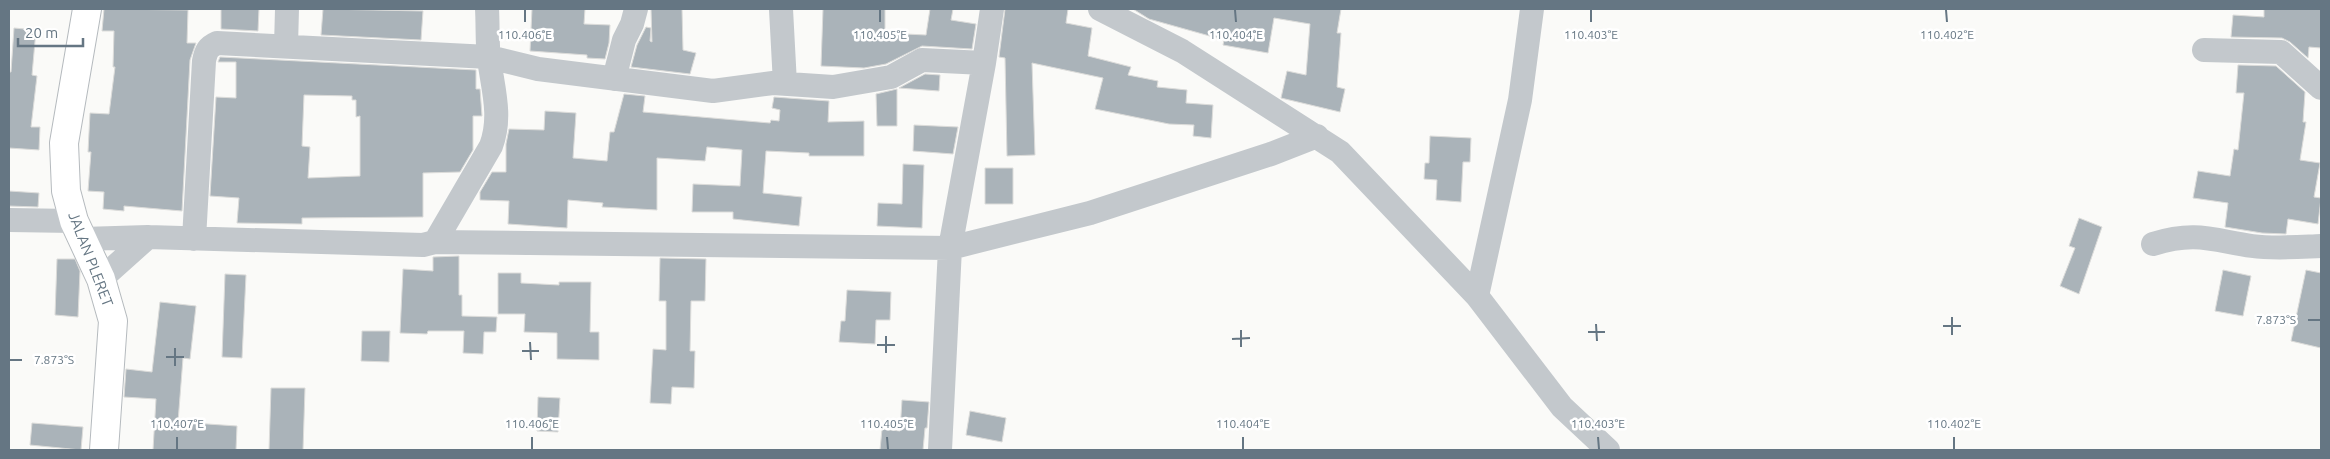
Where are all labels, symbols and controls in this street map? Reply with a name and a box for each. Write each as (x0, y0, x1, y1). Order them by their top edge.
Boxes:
scale bar (18, 15, 82, 47)
text: 20 m (25, 24, 58, 41)
text: 110.406°E (498, 28, 552, 41)
text: 110.405°E (853, 28, 907, 41)
text: 110.404°E (1209, 28, 1263, 41)
text: 110.403°E (1564, 28, 1618, 41)
text: 110.402°E (1920, 28, 1974, 41)
street label: JALAN PLERET (65, 209, 117, 309)
text: 7.873°S (2256, 313, 2296, 326)
text: 7.873°S (34, 353, 74, 366)
text: 110.407°E (150, 417, 204, 430)
text: 110.406°E (505, 417, 559, 430)
text: 110.405°E (860, 417, 914, 430)
text: 110.404°E (1216, 417, 1270, 430)
text: 110.403°E (1571, 417, 1625, 430)
text: 110.402°E (1927, 417, 1981, 430)

